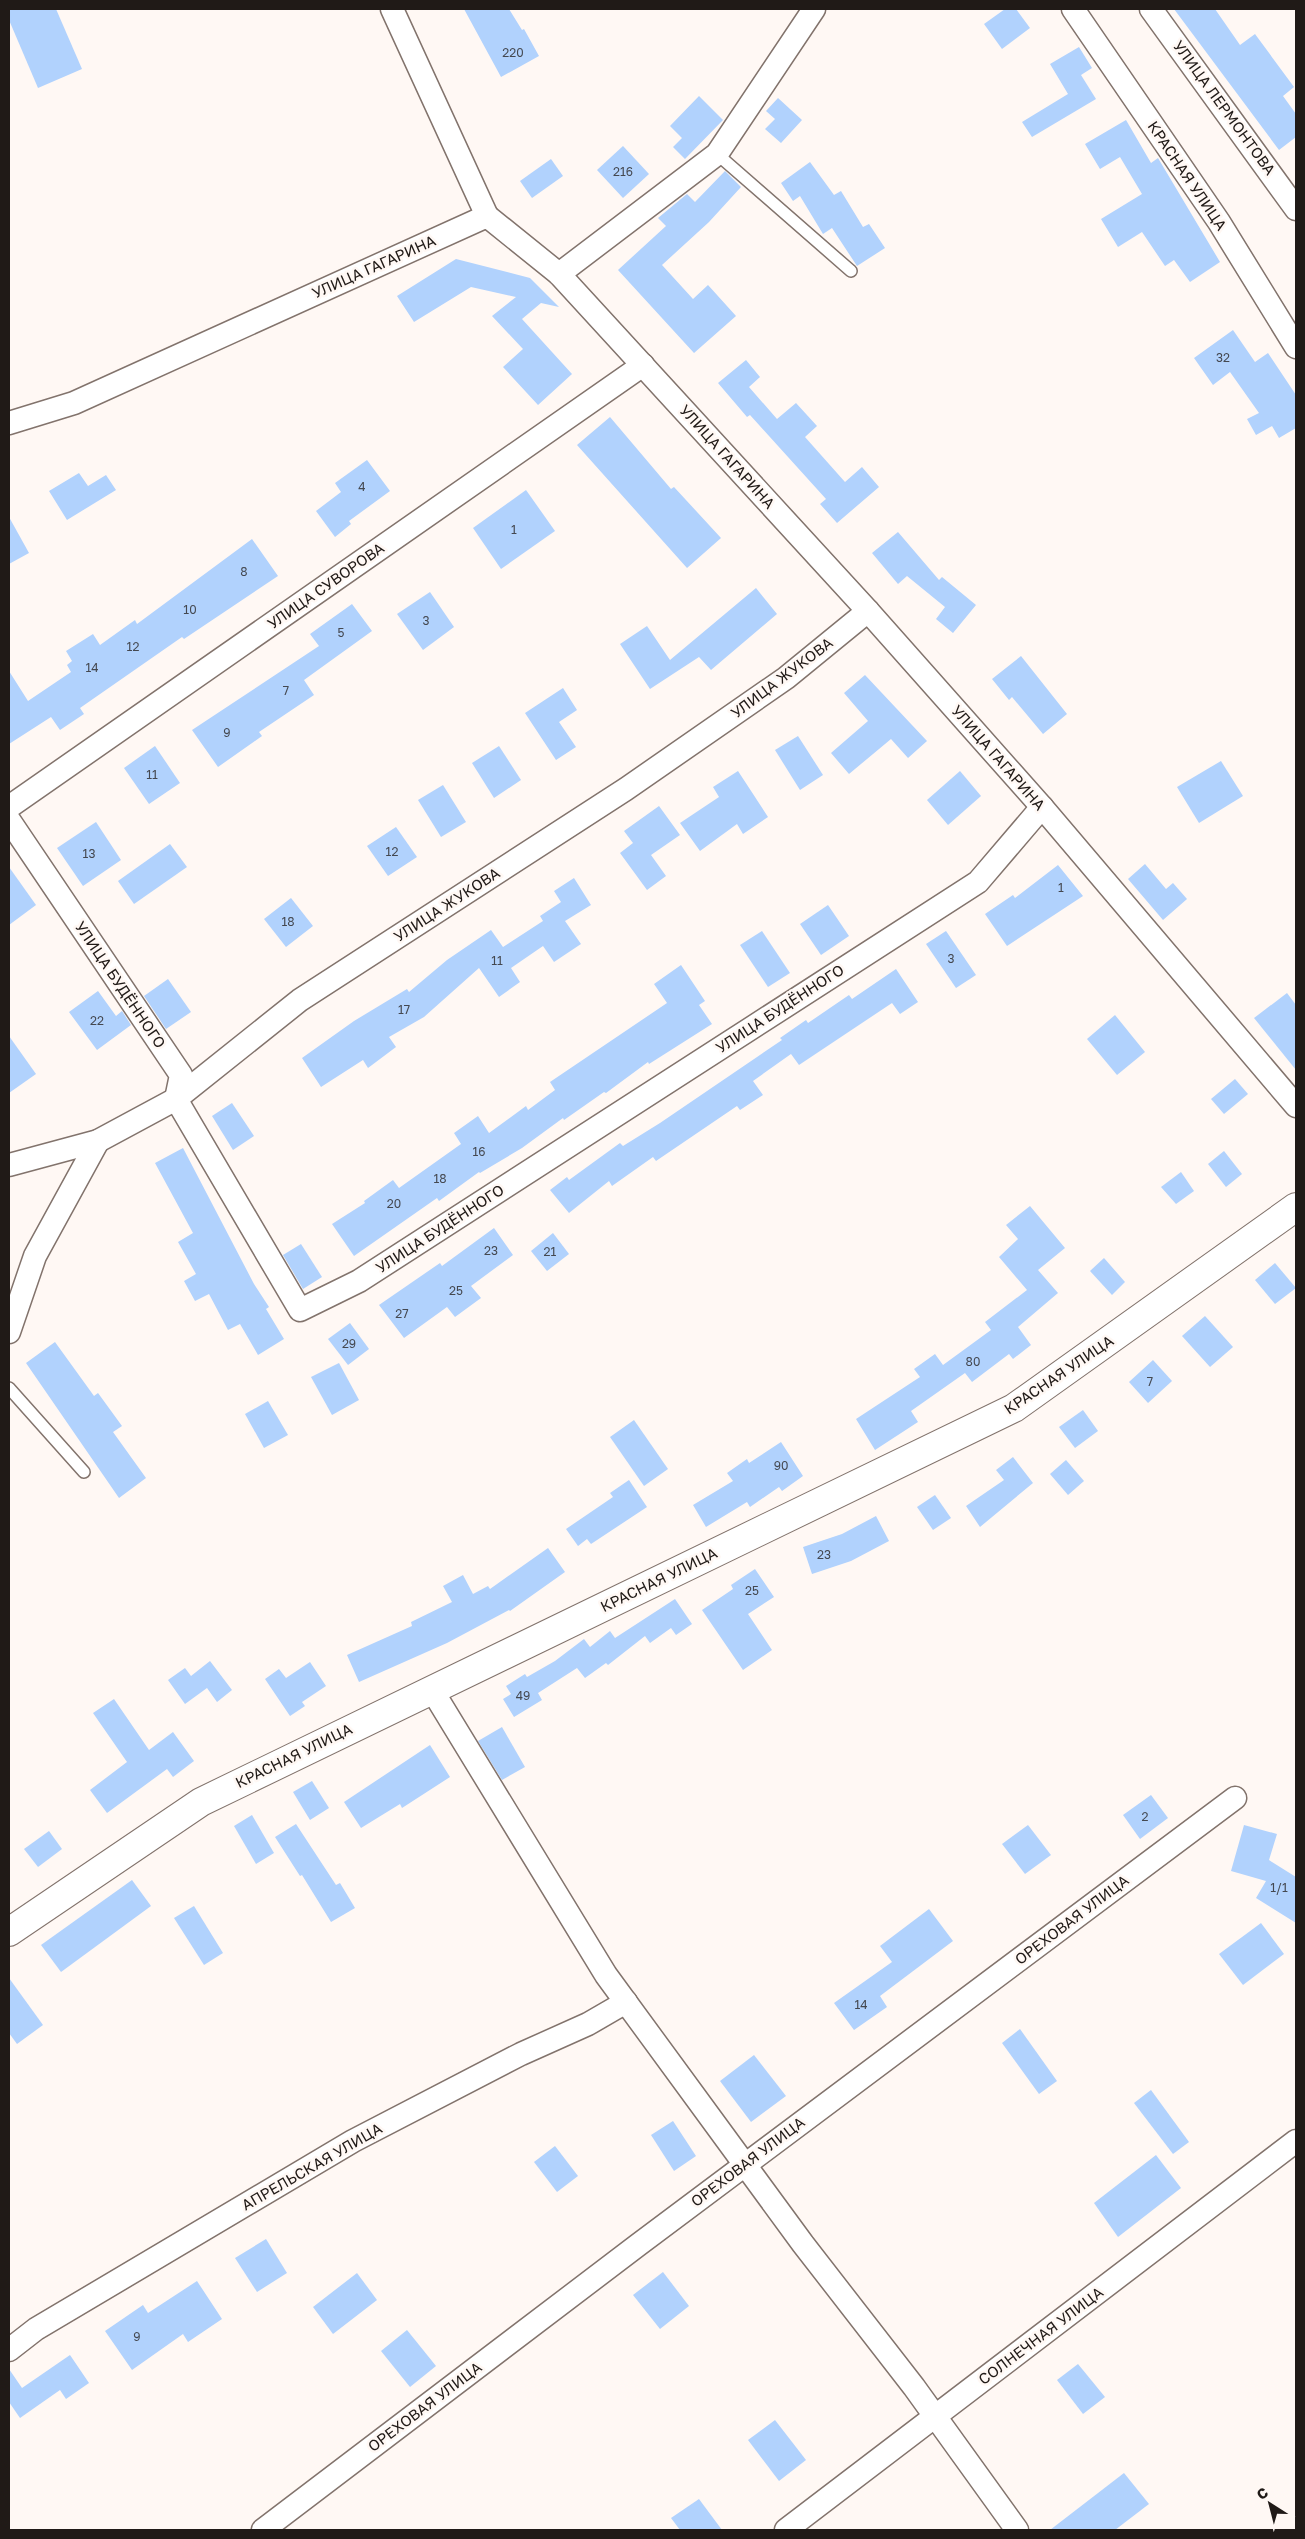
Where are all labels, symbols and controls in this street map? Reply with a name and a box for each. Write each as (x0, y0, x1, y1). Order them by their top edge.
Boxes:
street label: УЛИЦА ЛЕРМОНТОВА (1170, 37, 1280, 178)
house number: 220 (502, 45, 524, 60)
street label: КРАСНАЯ УЛИЦА (1145, 117, 1231, 233)
house number: 216 (613, 164, 633, 179)
street label: УЛИЦА ГАГАРИНА (309, 231, 438, 301)
house number: 32 (1216, 350, 1230, 365)
street label: УЛИЦА ГАГАРИНА (676, 401, 779, 512)
house number: 4 (358, 479, 366, 494)
house number: 1 (511, 522, 517, 537)
street label: УЛИЦА СУВОРОВА (264, 538, 387, 632)
house number: 8 (240, 564, 248, 579)
house number: 10 (183, 602, 197, 617)
house number: 3 (422, 613, 430, 628)
house number: 5 (338, 625, 345, 640)
street label: УЛИЦА ЖУКОВА (727, 633, 836, 721)
house number: 12 (127, 639, 139, 654)
house number: 14 (85, 660, 99, 675)
house number: 7 (283, 683, 289, 698)
street label: УЛИЦА ГАГАРИНА (948, 701, 1049, 814)
house number: 9 (223, 725, 231, 740)
house number: 11 (146, 767, 158, 782)
house number: 12 (386, 844, 398, 859)
house number: 13 (83, 846, 95, 861)
street label: УЛИЦА ЖУКОВА (390, 863, 503, 945)
house number: 1 (1058, 880, 1064, 895)
house number: 18 (281, 914, 295, 929)
street label: УЛИЦА БУДЁННОГО (72, 918, 170, 1051)
house number: 3 (947, 951, 955, 966)
house number: 11 (491, 953, 503, 968)
street label: УЛИЦА БУДЁННОГО (712, 960, 847, 1056)
house number: 17 (398, 1002, 410, 1017)
house number: 22 (90, 1013, 104, 1028)
house number: 16 (472, 1144, 486, 1159)
house number: 18 (433, 1171, 447, 1186)
street label: УЛИЦА БУДЁННОГО (372, 1180, 507, 1276)
house number: 20 (387, 1196, 401, 1211)
house number: 23 (484, 1243, 498, 1258)
house number: 21 (544, 1244, 557, 1259)
house number: 25 (449, 1283, 463, 1298)
house number: 27 (395, 1306, 409, 1321)
street label: КРАСНАЯ УЛИЦА (1000, 1331, 1116, 1417)
house number: 29 (342, 1336, 356, 1351)
house number: 80 (966, 1354, 980, 1369)
house number: 7 (1147, 1374, 1153, 1389)
house number: 90 (774, 1458, 788, 1473)
street label: КРАСНАЯ УЛИЦА (597, 1543, 720, 1615)
house number: 23 (817, 1547, 831, 1562)
house number: 25 (745, 1583, 759, 1598)
house number: 49 (516, 1688, 530, 1703)
street label: КРАСНАЯ УЛИЦА (232, 1719, 355, 1791)
house number: 2 (1142, 1809, 1149, 1824)
street label: ОРЕХОВАЯ УЛИЦА (1011, 1871, 1132, 1968)
house number: 1/1 (1270, 1880, 1288, 1895)
house number: 14 (854, 1997, 868, 2012)
street label: ОРЕХОВАЯ УЛИЦА (687, 2113, 808, 2210)
street label: АПРЕЛЬСКАЯ УЛИЦА (238, 2119, 385, 2214)
street label: СОЛНЕЧНАЯ УЛИЦА (975, 2282, 1106, 2388)
house number: 9 (133, 2329, 141, 2344)
street label: ОРЕХОВАЯ УЛИЦА (364, 2358, 485, 2455)
north arrow (1245, 2479, 1295, 2529)
text: С (1253, 2483, 1271, 2503)

